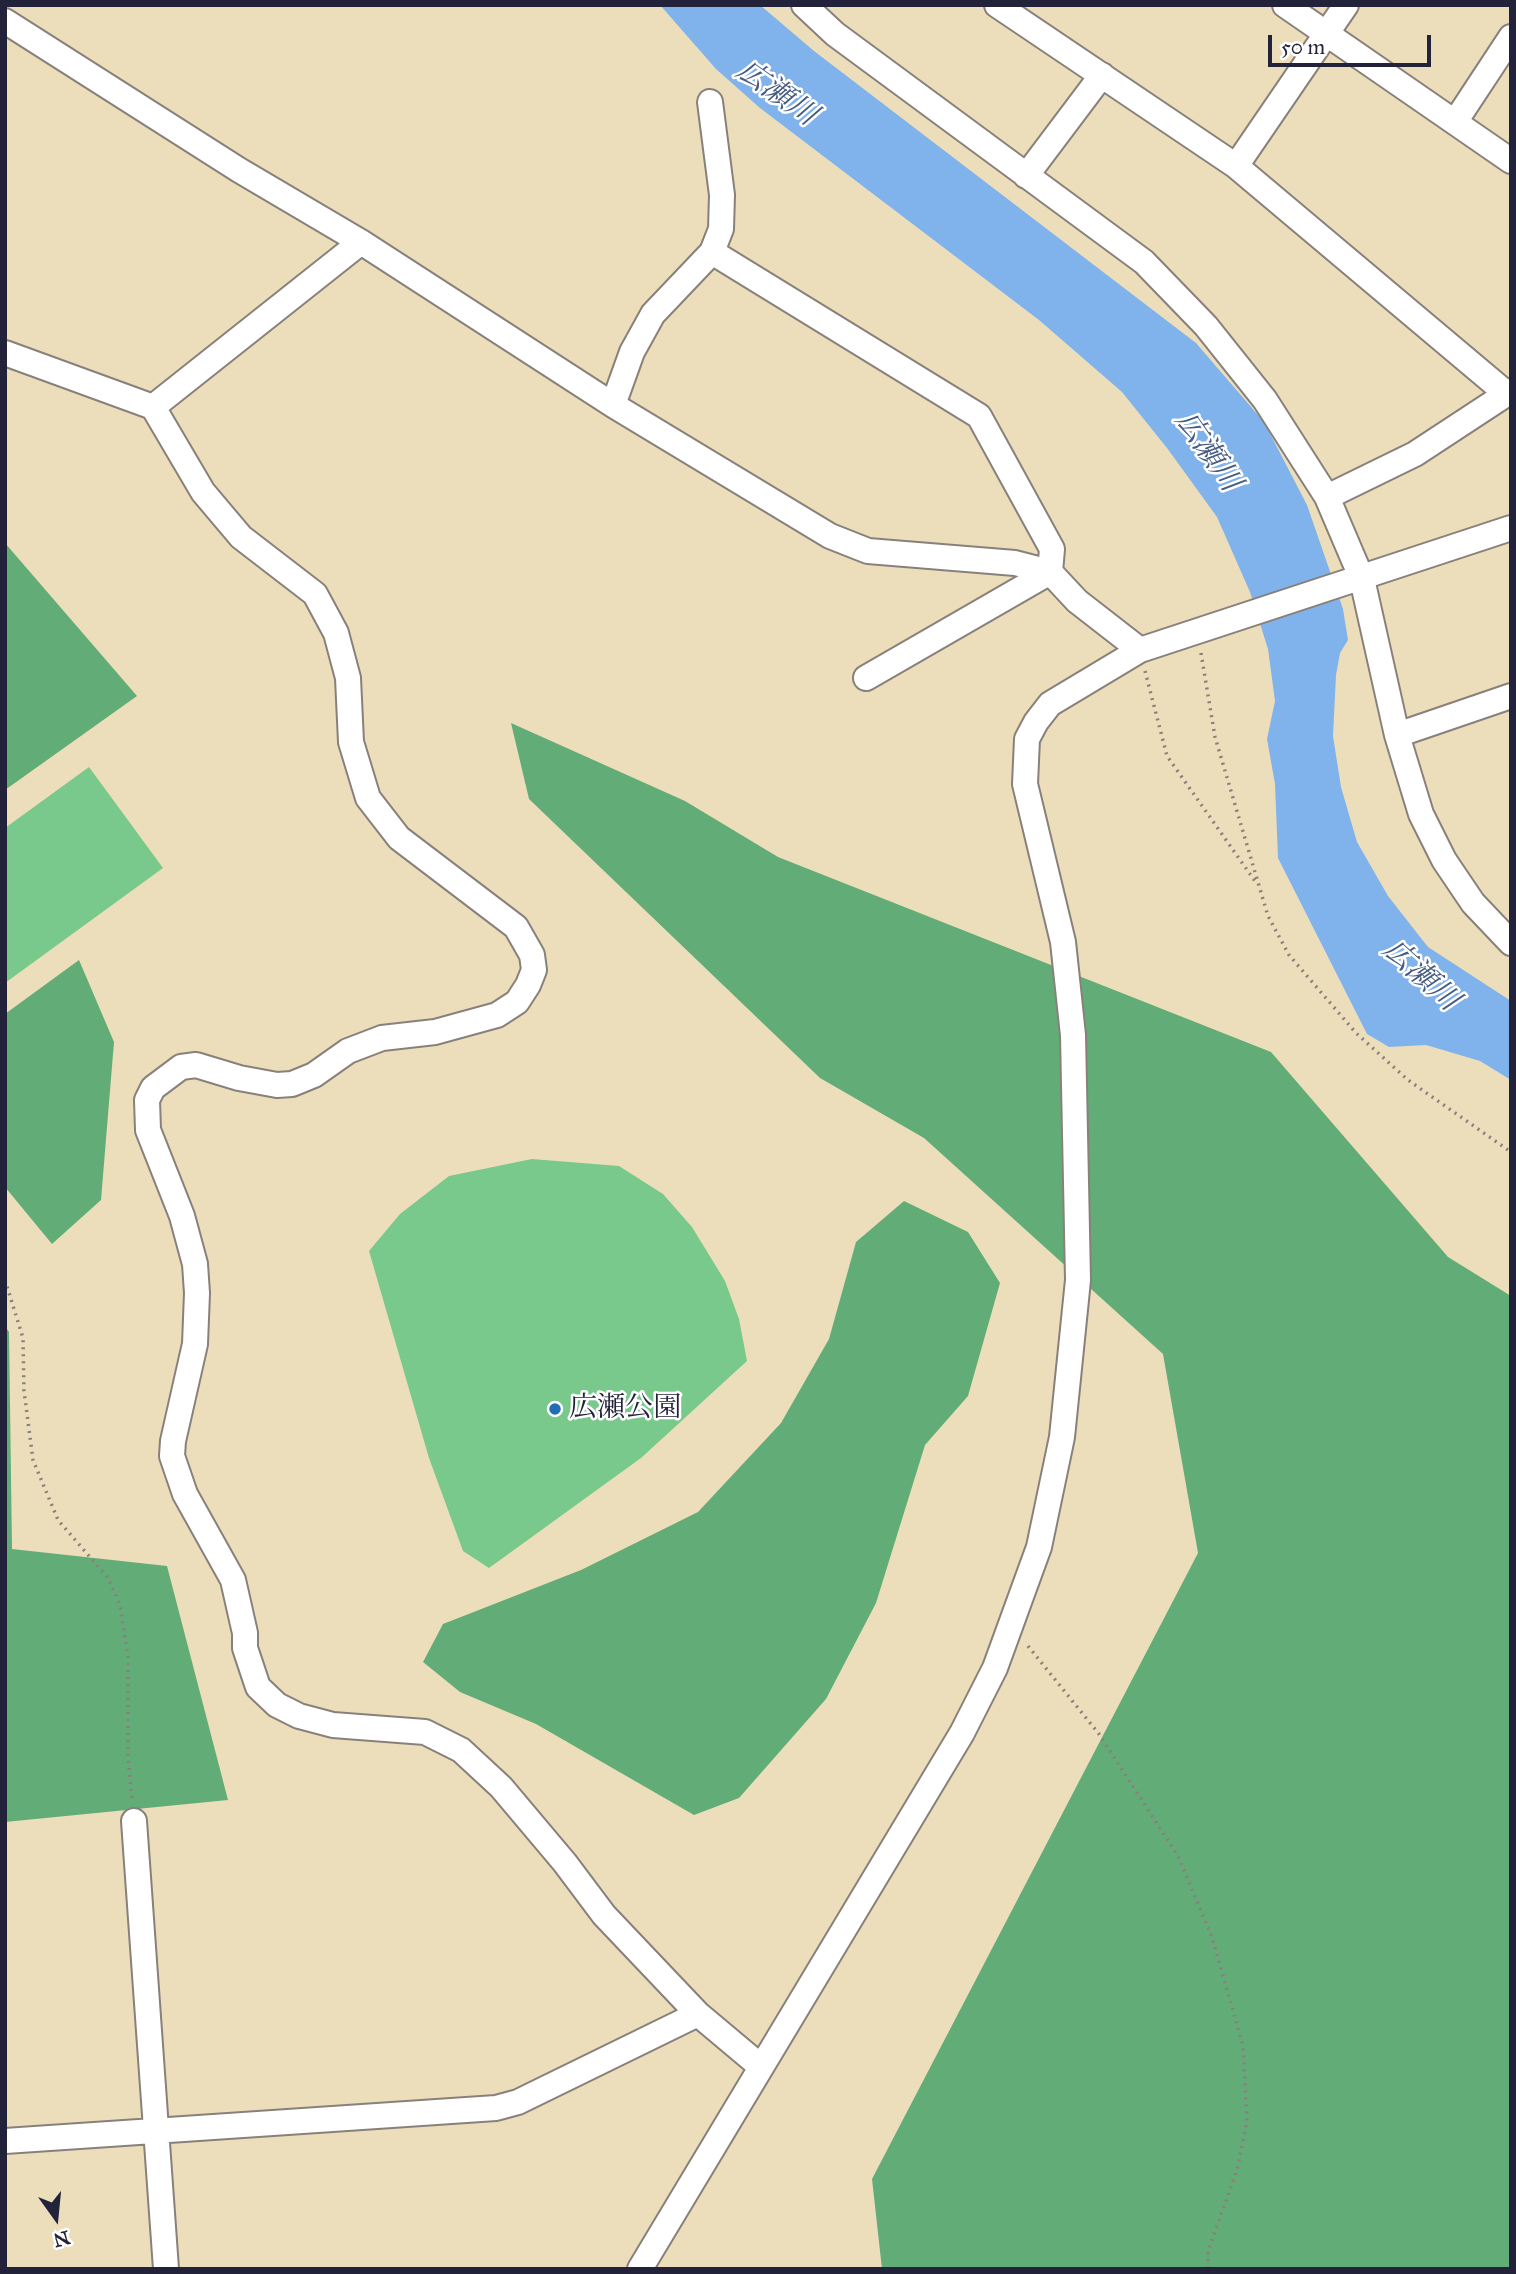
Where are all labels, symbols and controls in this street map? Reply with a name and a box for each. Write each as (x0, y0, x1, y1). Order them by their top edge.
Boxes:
scale bar (1271, 21, 1434, 65)
text: 50 m (1281, 34, 1325, 60)
water label: 広瀬川 (729, 53, 823, 135)
water label: 広瀬川 (1166, 405, 1248, 499)
water label: 広瀬川 (1375, 933, 1465, 1019)
place label: 広瀬公園 (569, 1392, 681, 1426)
marker: 広瀬公園 (547, 1401, 563, 1417)
north arrow (21, 2183, 91, 2253)
text: N (51, 2226, 72, 2252)

